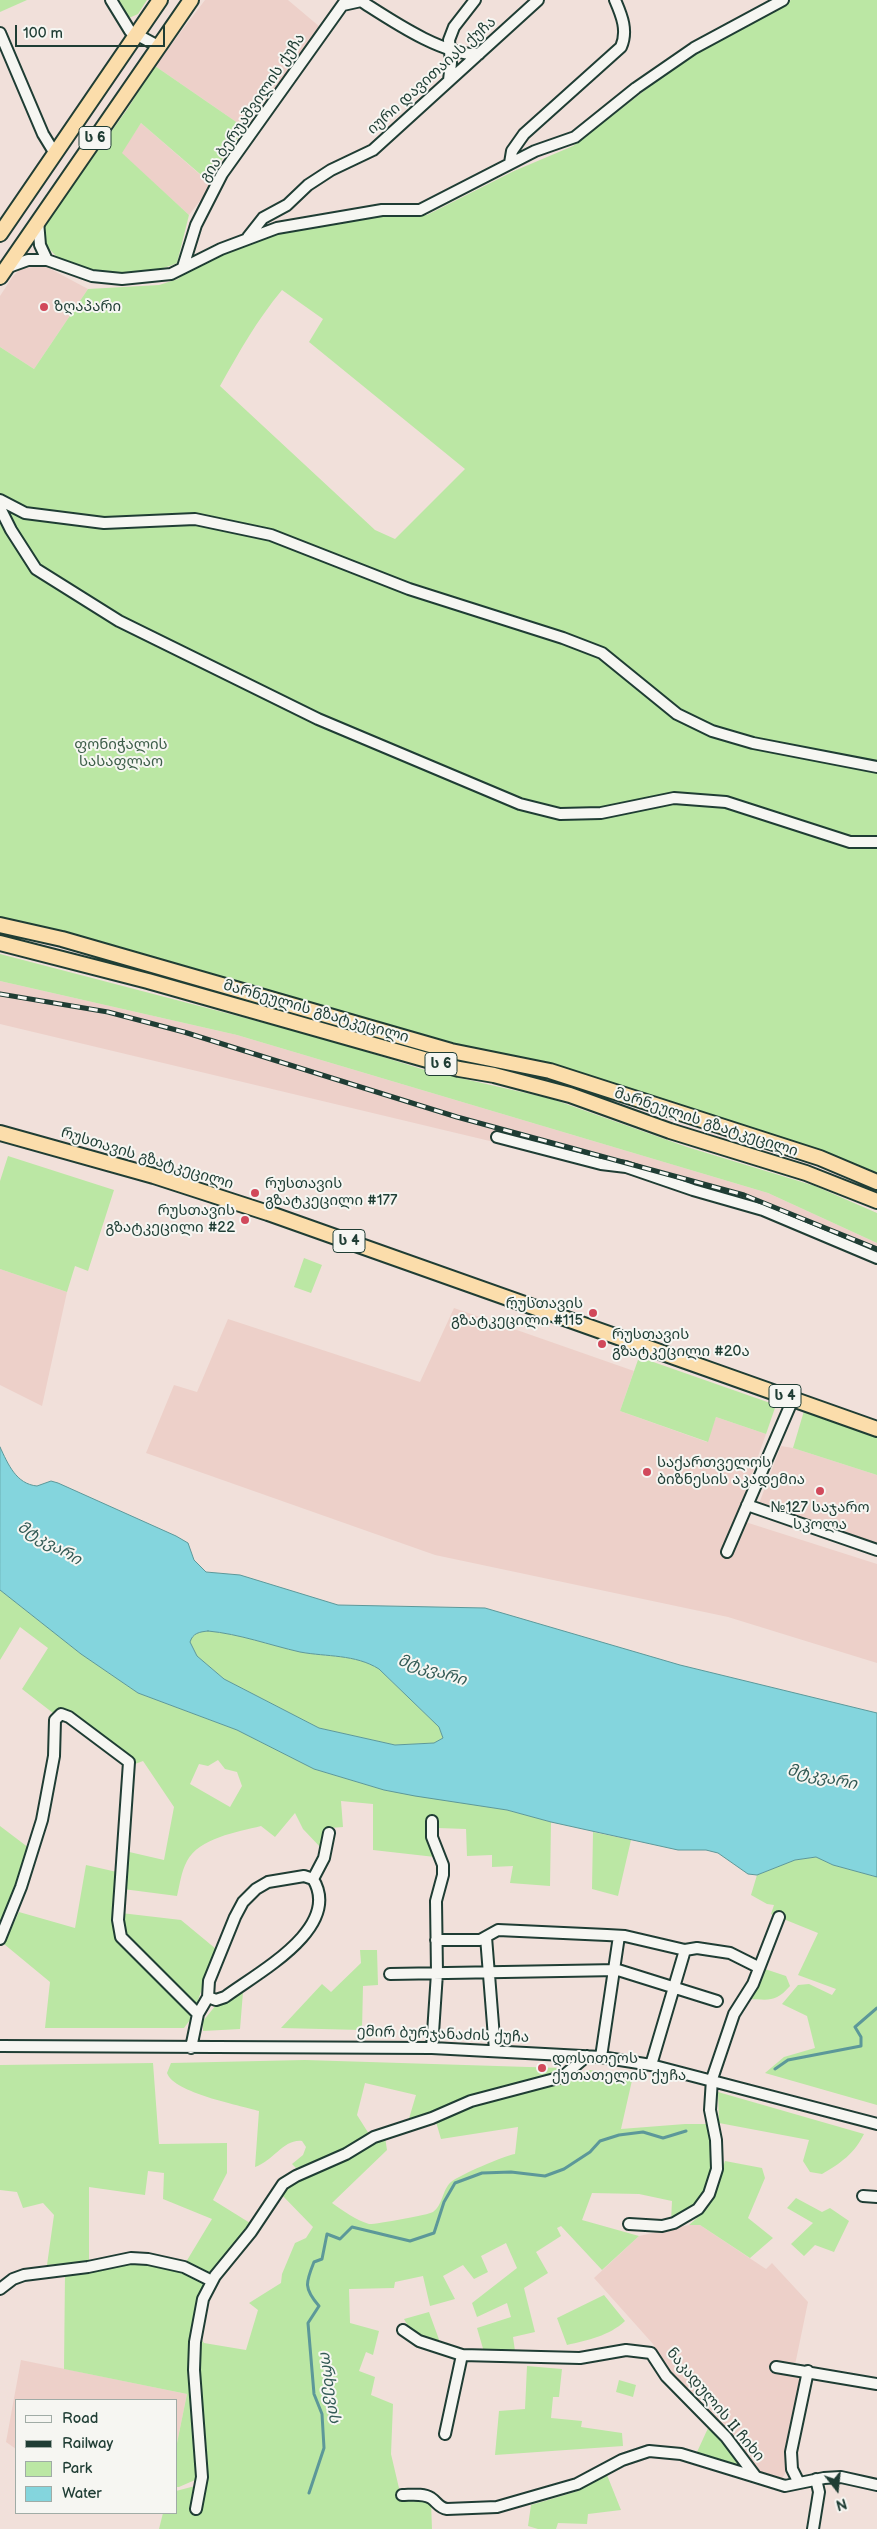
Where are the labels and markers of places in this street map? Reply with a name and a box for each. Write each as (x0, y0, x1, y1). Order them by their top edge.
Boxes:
place label: ზღაპარი (54, 298, 121, 316)
marker: ზღაპარი (38, 301, 50, 313)
place label: რუსთავის გზატკეცილი #177 (265, 1175, 397, 1210)
marker: რუსთავის გზატკეცილი #177 (249, 1187, 261, 1199)
place label: რუსთავის გზატკეცილი #22 (106, 1202, 235, 1237)
marker: რუსთავის გზატკეცილი #22 (239, 1214, 251, 1226)
place label: რუსთავის გზატკეცილი #115 (451, 1295, 583, 1330)
marker: რუსთავის გზატკეცილი #115 (587, 1307, 599, 1319)
place label: რუსთავის გზატკეცილი #20ა (612, 1326, 750, 1361)
marker: რუსთავის გზატკეცილი #20ა (596, 1338, 608, 1350)
place label: საქართველოს ბიზნესის აკადემია (657, 1454, 805, 1489)
marker: საქართველოს ბიზნესის აკადემია (641, 1466, 653, 1478)
marker: №127 საჯარო სკოლა (814, 1485, 826, 1497)
place label: №127 საჯარო სკოლა (770, 1499, 870, 1534)
place label: დოსითეოს ქუთათელის ქუჩა (552, 2050, 686, 2085)
marker: დოსითეოს ქუთათელის ქუჩა (536, 2062, 548, 2074)

